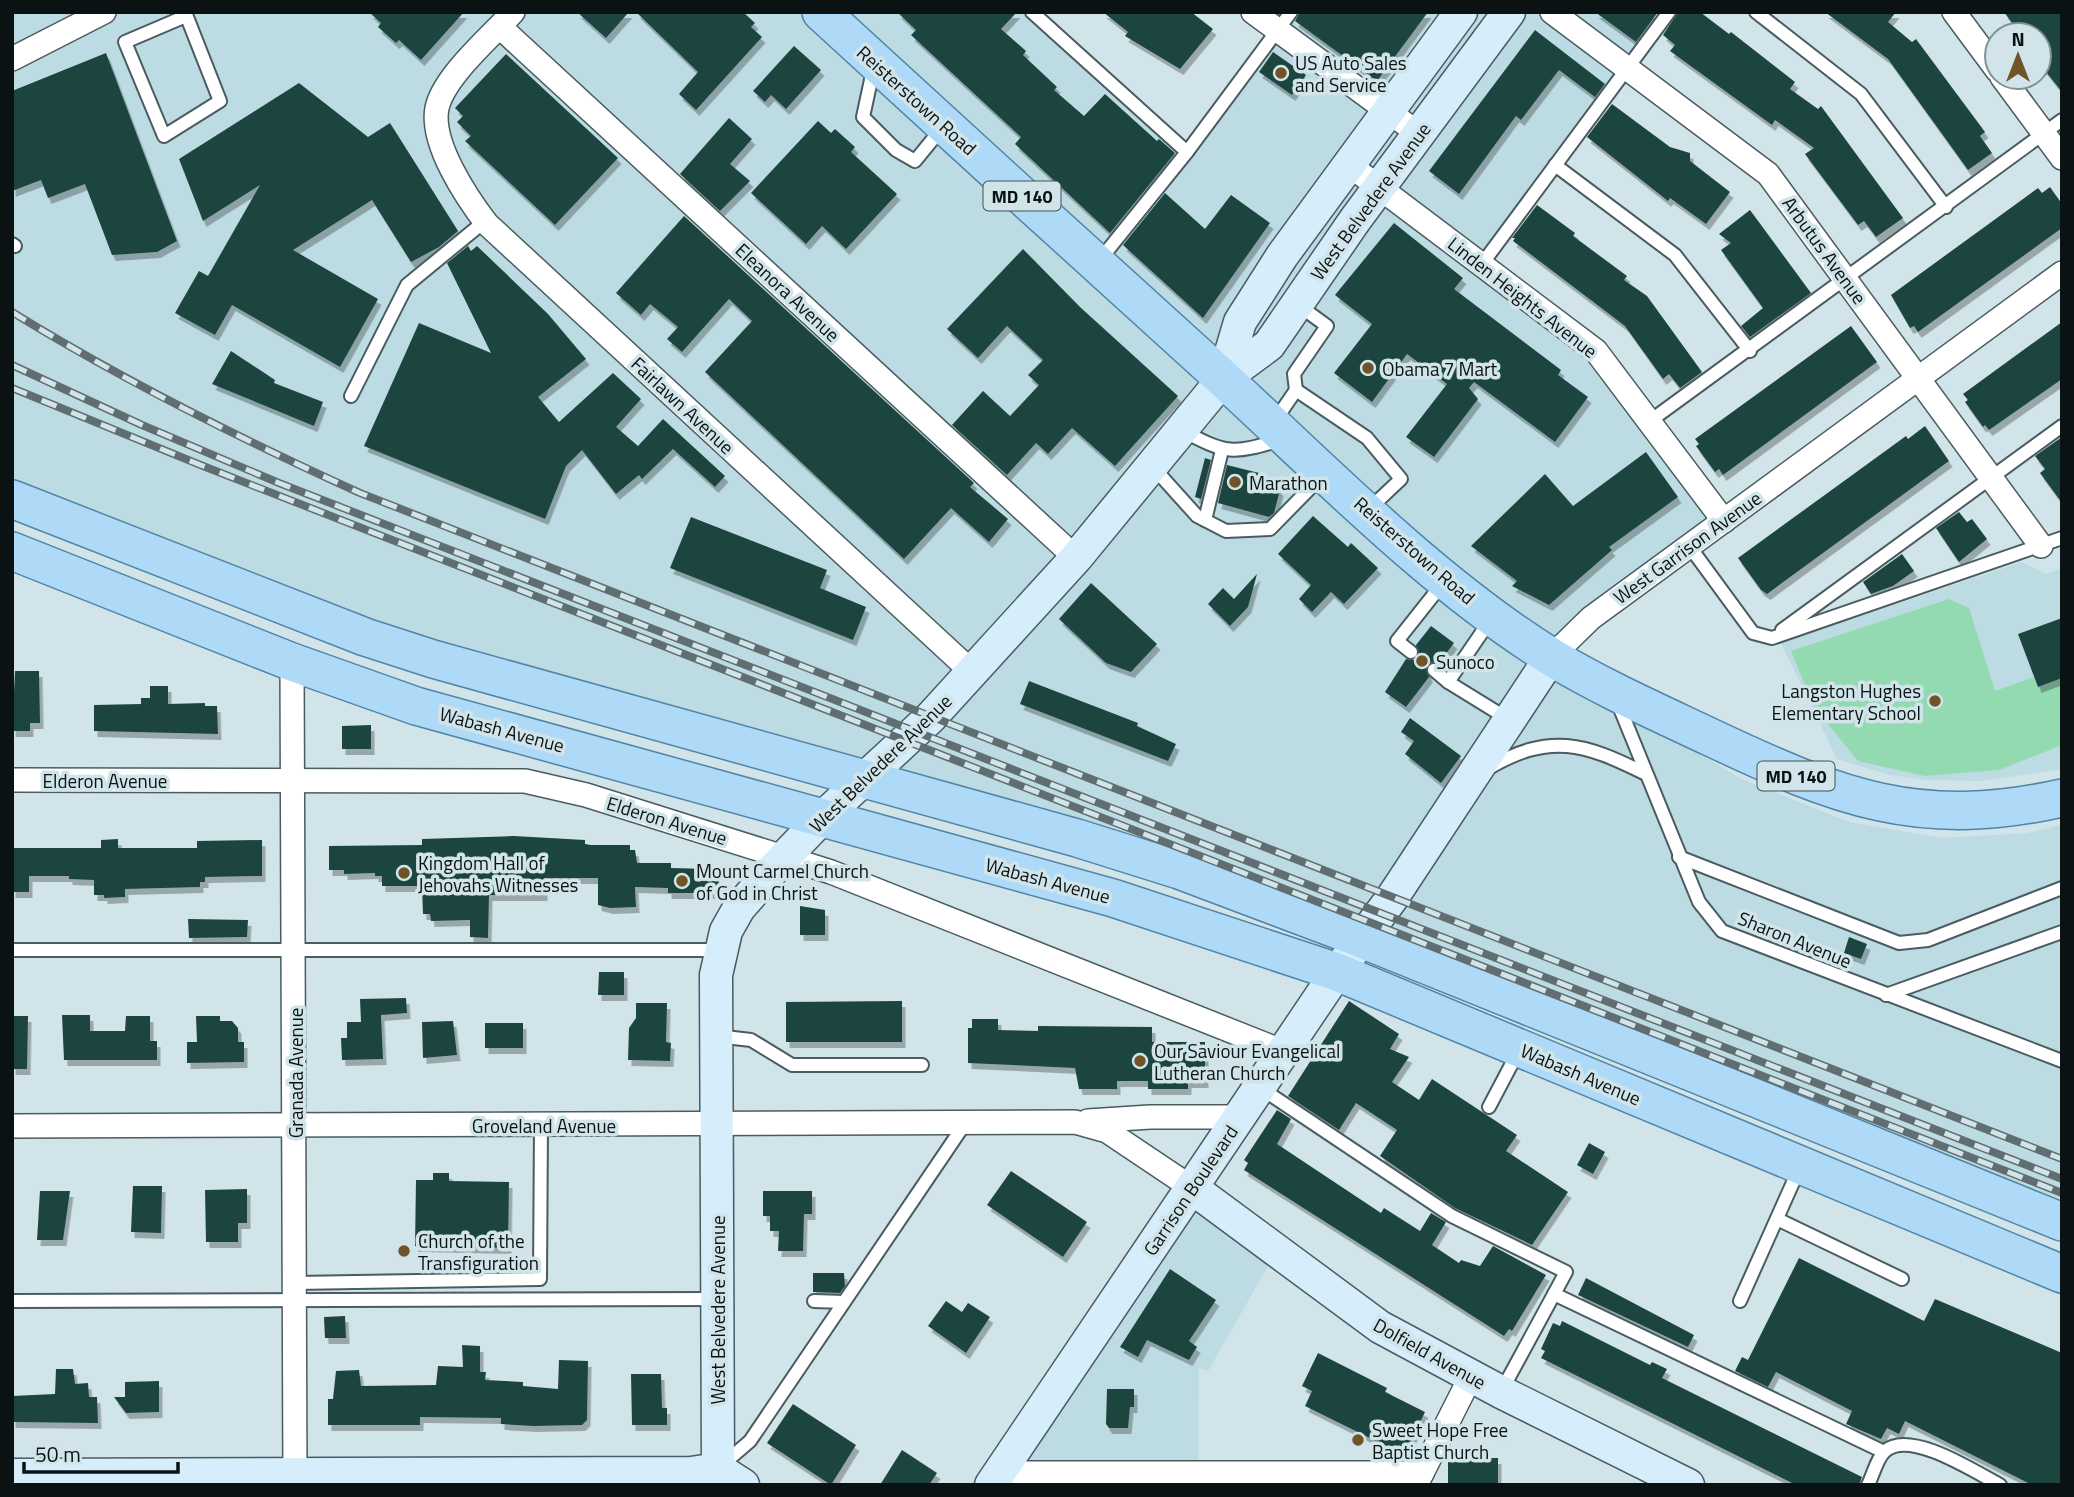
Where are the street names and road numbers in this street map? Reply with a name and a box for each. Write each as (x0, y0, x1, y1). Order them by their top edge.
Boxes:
street label: Reisterstown Road (851, 38, 983, 162)
street label: West Belvedere Avenue (1303, 116, 1437, 286)
road number: MD 140 (984, 182, 1060, 210)
street label: Arbutus Avenue (1776, 190, 1874, 310)
street label: Linden Heights Avenue (1442, 229, 1604, 365)
street label: Eleanora Avenue (729, 236, 847, 348)
street label: Fairlawn Avenue (625, 349, 741, 461)
street label: West Garrison Avenue (1607, 483, 1767, 611)
street label: Reisterstown Road (1348, 489, 1482, 611)
street label: West Belvedere Avenue (802, 687, 958, 839)
street label: Wabash Avenue (436, 698, 568, 760)
road number: MD 140 (1758, 762, 1834, 790)
street label: Elderon Avenue (43, 766, 167, 795)
street label: Elderon Avenue (603, 788, 731, 852)
street label: Wabash Avenue (982, 849, 1114, 911)
street label: Sharon Avenue (1734, 903, 1856, 975)
street label: Granada Avenue (281, 1008, 310, 1138)
street label: Wabash Avenue (1516, 1036, 1646, 1112)
street label: Groveland Avenue (472, 1111, 616, 1140)
street label: Garrison Boulevard (1135, 1119, 1245, 1261)
street label: West Belvedere Avenue (703, 1215, 732, 1405)
street label: Dolfield Avenue (1368, 1310, 1492, 1396)

